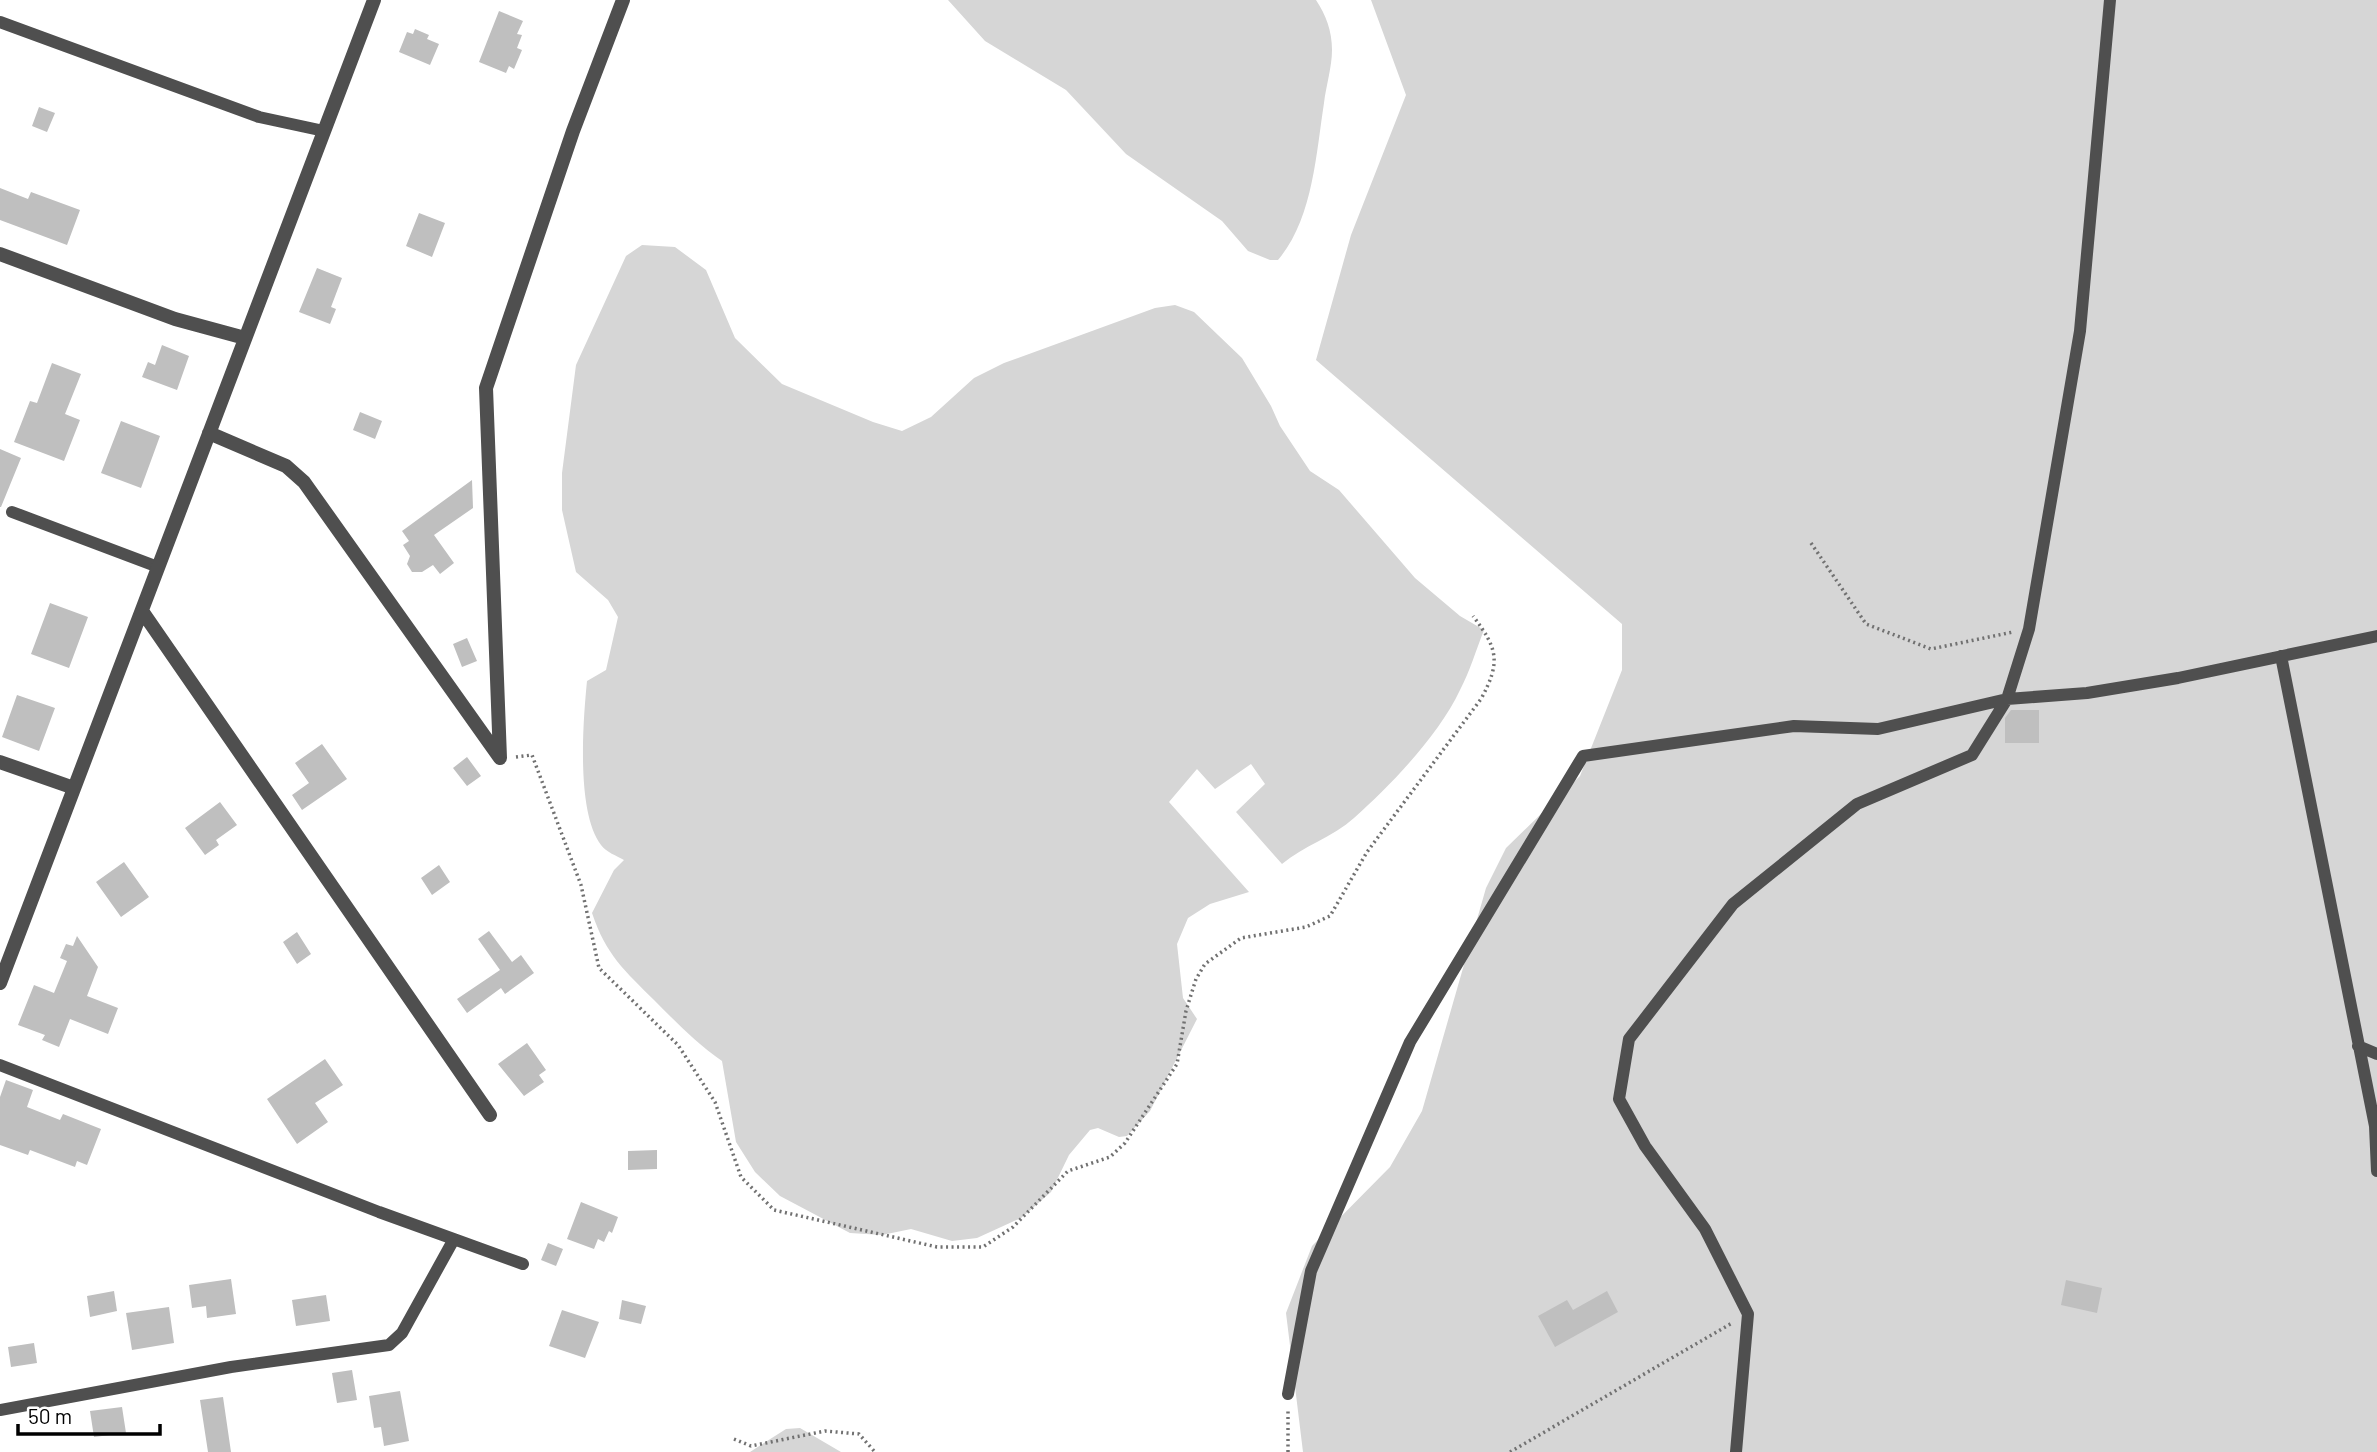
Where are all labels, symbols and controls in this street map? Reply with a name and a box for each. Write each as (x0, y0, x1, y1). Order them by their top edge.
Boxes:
scale bar (18, 1392, 159, 1436)
text: 50 m (28, 1403, 72, 1428)

